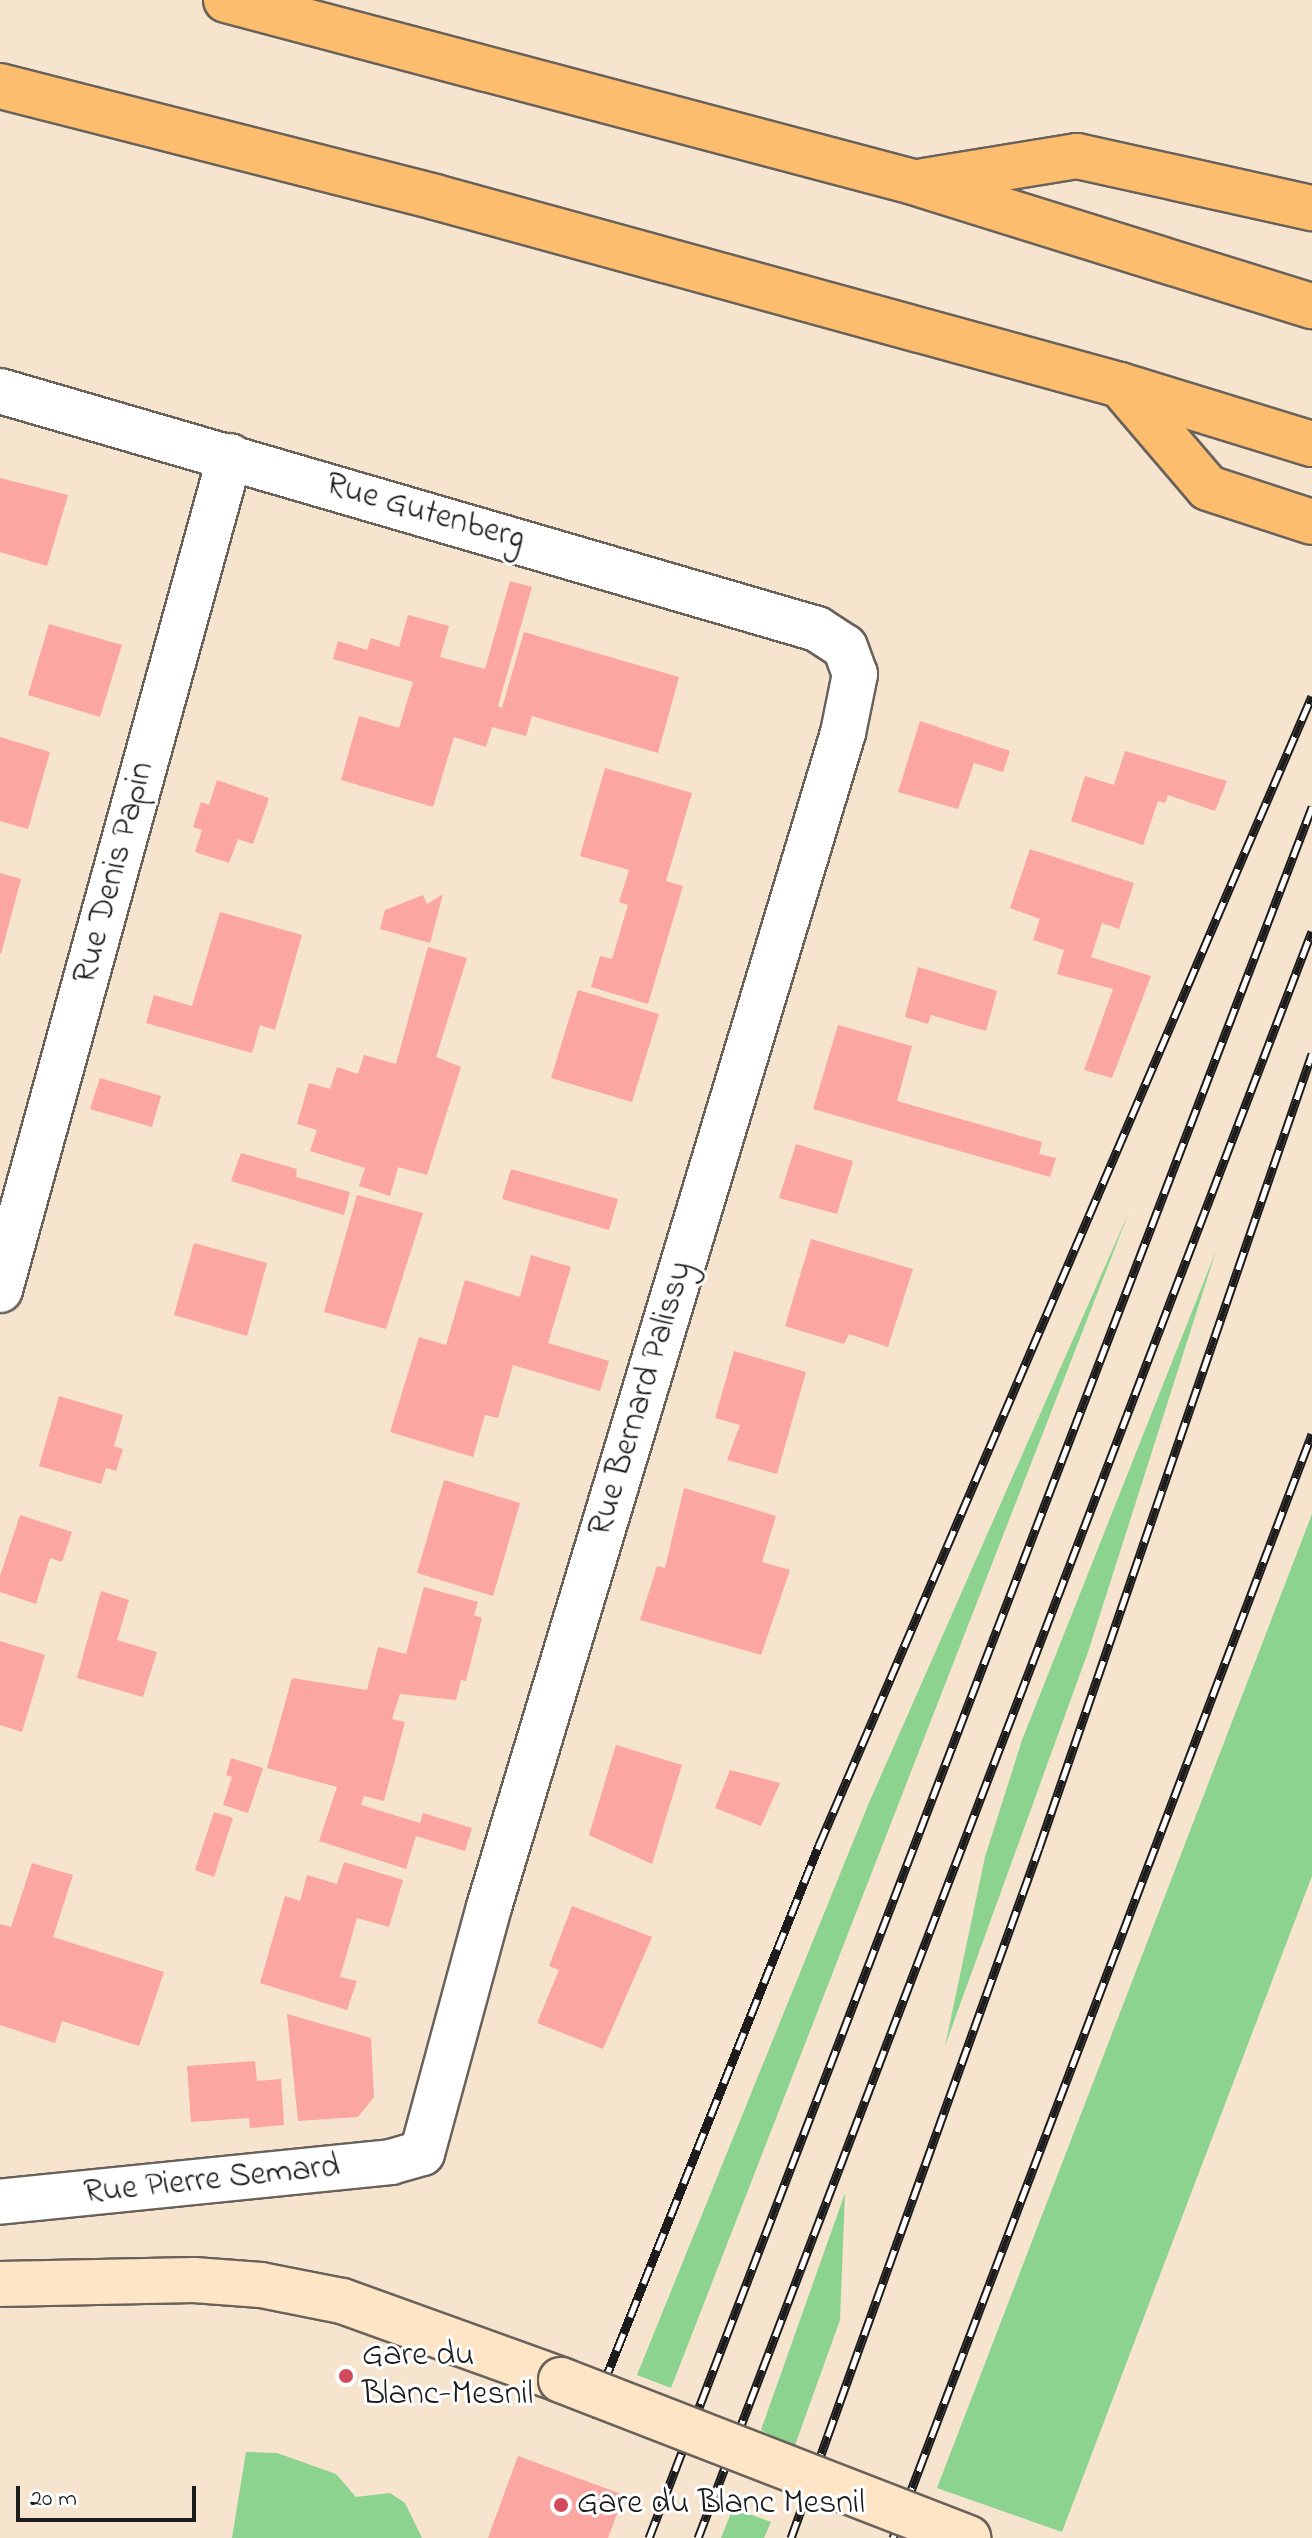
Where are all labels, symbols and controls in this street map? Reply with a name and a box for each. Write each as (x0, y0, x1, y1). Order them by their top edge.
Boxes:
street label: Rue Gutenberg (321, 465, 529, 561)
street label: Rue Denis Papin (66, 758, 164, 988)
street label: Rue Bernard Palissy (581, 1257, 703, 1541)
street label: Rue Pierre Semard (82, 2147, 342, 2215)
place label: Gare du Blanc-Mesnil (362, 2336, 533, 2416)
marker: Gare du Blanc-Mesnil (337, 2367, 355, 2385)
scale bar (20, 2470, 200, 2520)
text: 20 m (30, 2482, 77, 2517)
place label: Gare du Blanc Mesnil (577, 2485, 865, 2525)
marker: Gare du Blanc Mesnil (552, 2496, 570, 2514)

